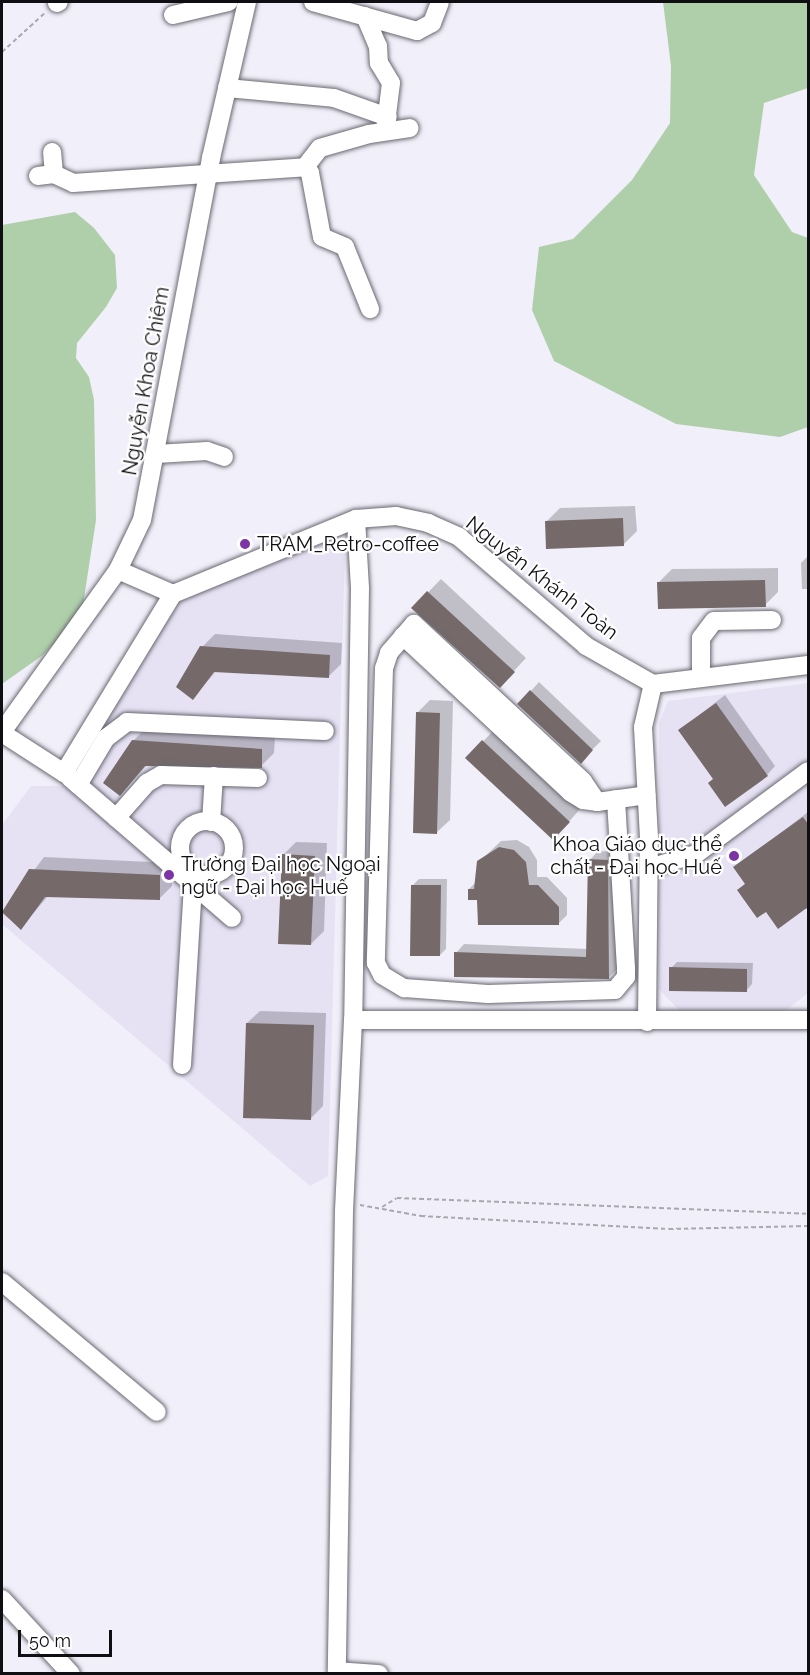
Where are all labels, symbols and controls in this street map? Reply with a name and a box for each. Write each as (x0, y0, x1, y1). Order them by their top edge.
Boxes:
street label: Nguyễn Khoa Chiêm (118, 285, 174, 477)
street label: Nguyễn Khánh Toàn (461, 511, 623, 645)
place label: TRẠM_Retro-coffee (257, 532, 439, 556)
marker: TRẠM_Retro-coffee (238, 537, 252, 551)
place label: Khoa Giáo dục thể chất - Đại học Huế (550, 832, 722, 879)
marker: Khoa Giáo dục thể chất - Đại học Huế (727, 849, 741, 863)
place label: Trường Đại học Ngoại ngữ - Đại học Huế (181, 852, 381, 899)
marker: Trường Đại học Ngoại ngữ - Đại học Huế (162, 868, 176, 882)
scale bar (21, 1618, 116, 1656)
text: 50 m (29, 1630, 71, 1651)

